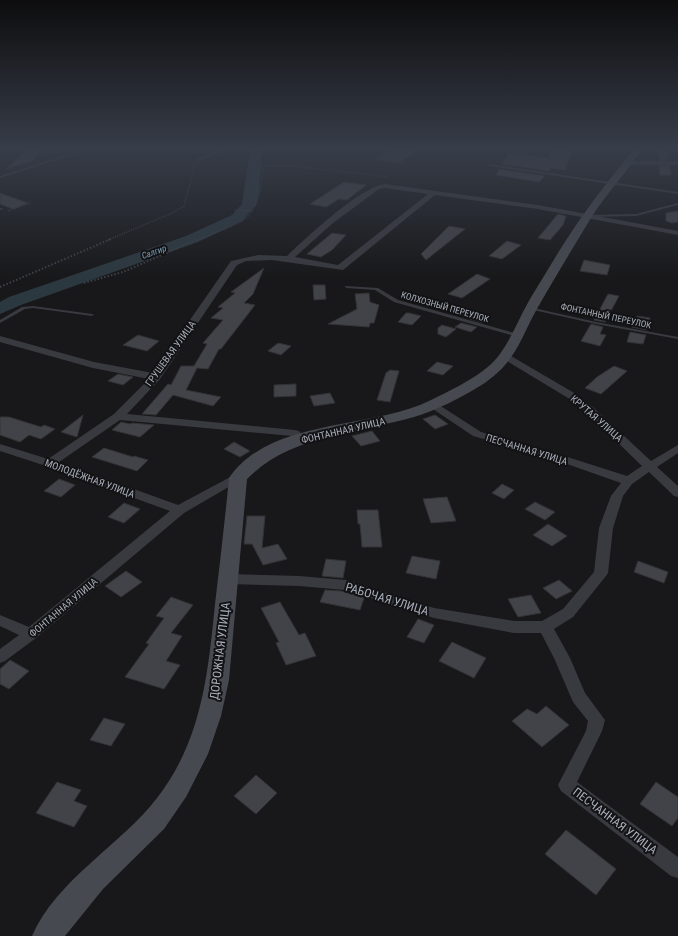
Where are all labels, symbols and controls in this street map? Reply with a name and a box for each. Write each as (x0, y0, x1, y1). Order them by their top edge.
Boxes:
water label: Салгир (140, 243, 168, 261)
street label: КОЛХОЗНЫЙ ПЕРЕУЛОК (400, 289, 490, 324)
street label: ФОНТАННЫЙ ПЕРЕУЛОК (560, 301, 652, 330)
street label: ГРУШЕВАЯ УЛИЦА (143, 318, 198, 388)
street label: КРУТАЯ УЛИЦА (569, 393, 625, 444)
street label: ФОНТАННАЯ УЛИЦА (300, 414, 386, 445)
street label: ПЕСЧАННАЯ УЛИЦА (485, 432, 569, 467)
street label: МОЛОДЁЖНАЯ УЛИЦА (43, 456, 137, 500)
street label: ФОНТАННАЯ УЛИЦА (26, 575, 100, 639)
street label: РАБОЧАЯ УЛИЦА (344, 580, 430, 618)
street label: ДОРОЖНАЯ УЛИЦА (207, 601, 233, 700)
street label: ПЕСЧАННАЯ УЛИЦА (570, 785, 660, 857)

